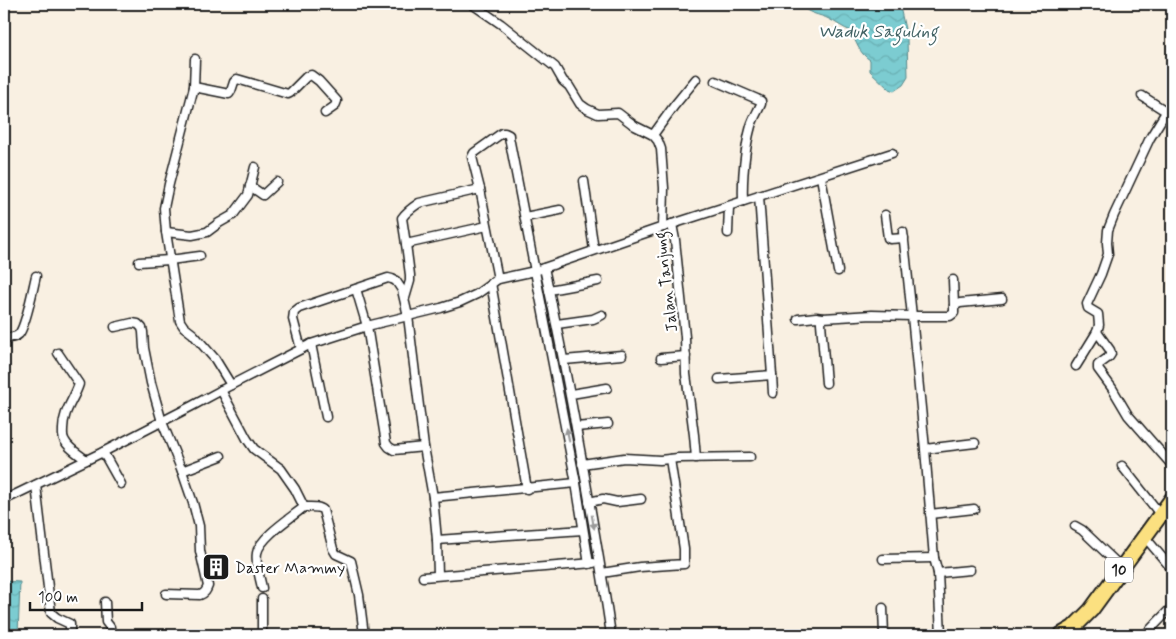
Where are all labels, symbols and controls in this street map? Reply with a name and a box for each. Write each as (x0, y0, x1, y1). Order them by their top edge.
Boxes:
water label: Waduk Saguling (818, 20, 941, 46)
street label: Jalan Tanjung (650, 230, 684, 333)
one-way arrow (563, 427, 571, 443)
one-way arrow (589, 514, 597, 530)
building icon: Daster Mammy (201, 552, 231, 582)
place label: Daster Mammy (235, 558, 345, 579)
road number: 10 (1105, 558, 1133, 582)
scale bar (30, 579, 142, 611)
text: 100 m (38, 588, 78, 608)

